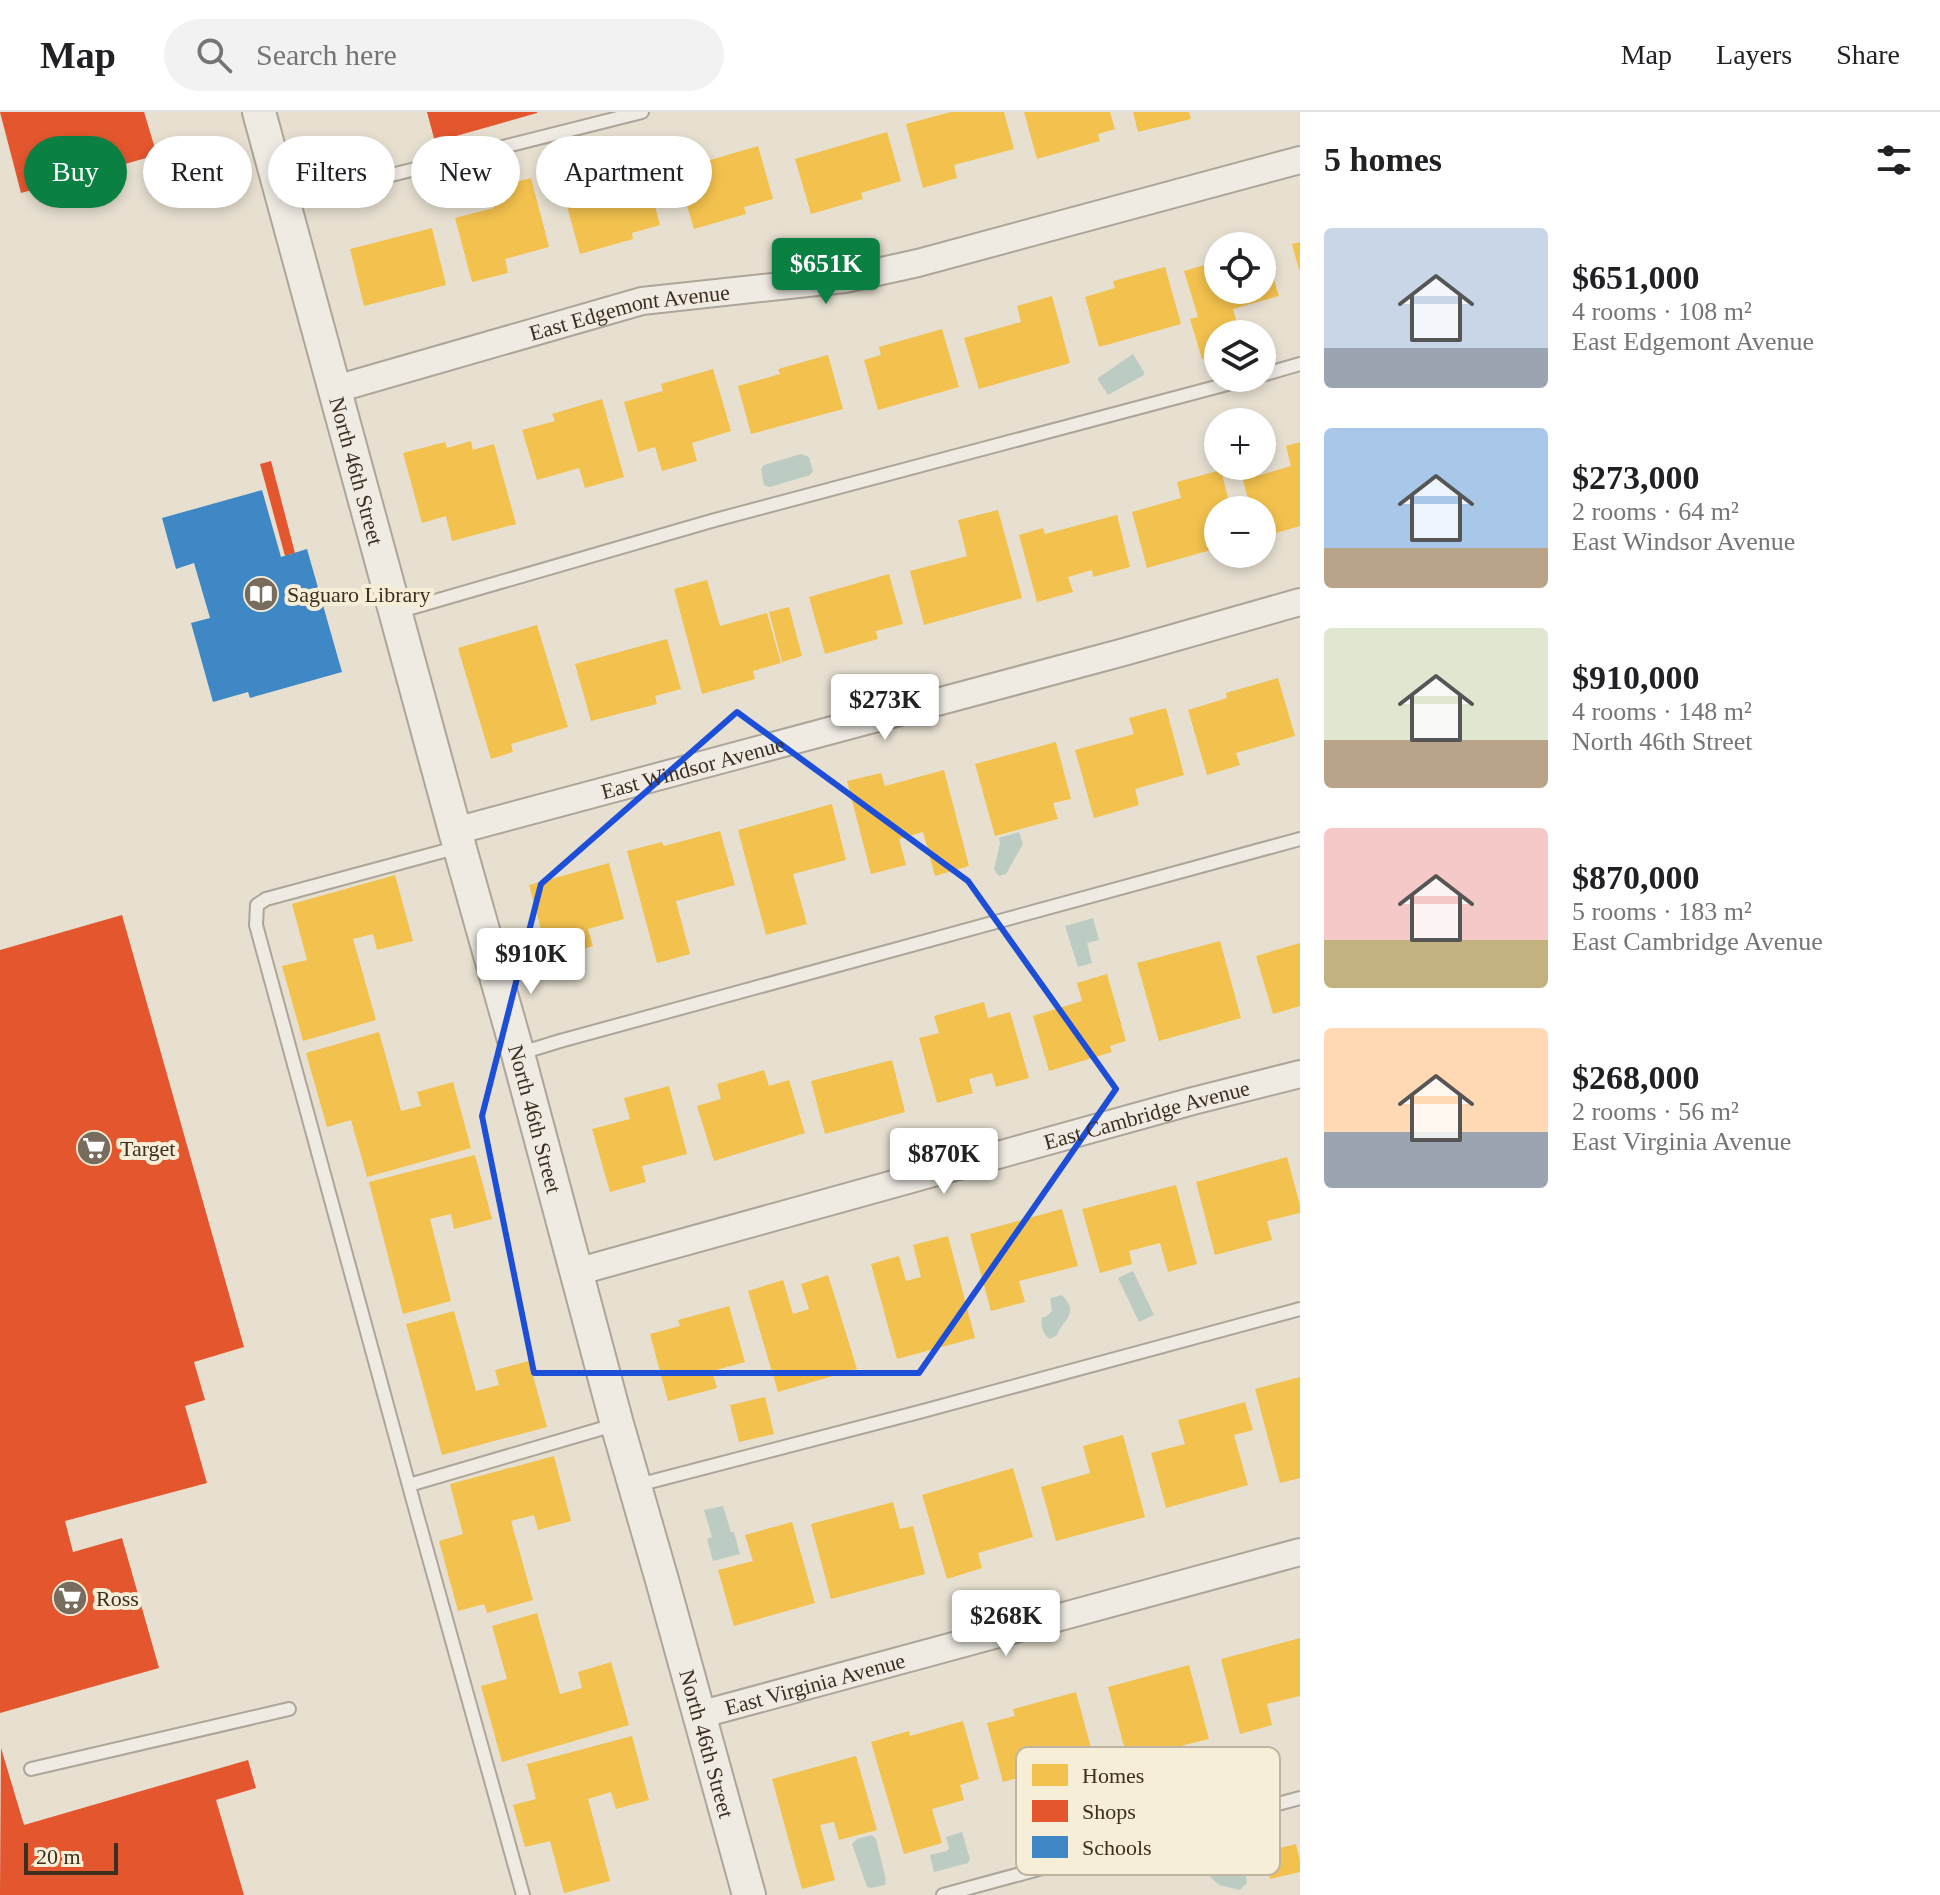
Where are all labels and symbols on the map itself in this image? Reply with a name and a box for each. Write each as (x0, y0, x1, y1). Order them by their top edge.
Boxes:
pin: $651K (770, 238, 882, 306)
street label: East Edgemont Avenue (526, 279, 731, 345)
street label: North 46th Street (325, 394, 389, 548)
library icon: Saguaro Library (242, 575, 280, 613)
place label: Saguaro Library (287, 582, 431, 607)
pin: $273K (829, 674, 941, 742)
street label: East Windsor Avenue (598, 731, 787, 804)
pin: $910K (475, 928, 587, 996)
street label: North 46th Street (503, 1042, 567, 1196)
street label: East Cambridge Avenue (1041, 1075, 1252, 1154)
pin: $870K (888, 1128, 1000, 1196)
supermarket icon: Target (75, 1129, 113, 1167)
place label: Target (120, 1136, 175, 1161)
supermarket icon: Ross (51, 1579, 89, 1617)
place label: Ross (96, 1586, 139, 1611)
pin: $268K (950, 1590, 1062, 1658)
street label: East Virginia Avenue (722, 1647, 908, 1720)
street label: North 46th Street (675, 1667, 740, 1821)
legend (1016, 1747, 1280, 1875)
text: Homes (1082, 1763, 1144, 1788)
text: Shops (1082, 1799, 1136, 1824)
text: Schools (1082, 1835, 1152, 1860)
scale bar (24, 1839, 118, 1875)

